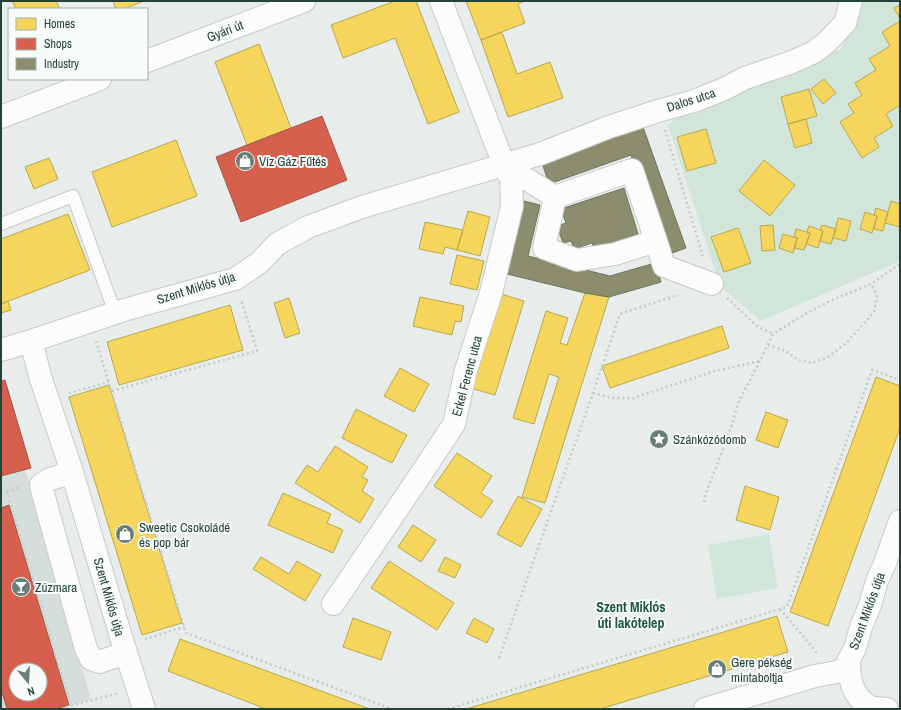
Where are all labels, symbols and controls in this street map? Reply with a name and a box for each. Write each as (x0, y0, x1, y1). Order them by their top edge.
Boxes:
legend (8, 8, 148, 80)
text: Homes (44, 16, 75, 32)
street label: Gyári út (204, 16, 246, 46)
text: Shops (44, 36, 72, 52)
text: Industry (44, 56, 79, 72)
street label: Dalos utca (664, 84, 718, 116)
shop icon: Víz Gáz Fűtés (234, 150, 256, 172)
place label: Víz Gáz Fűtés (259, 153, 326, 170)
street label: Szent Miklós útja (155, 268, 237, 308)
street label: Erkel Ferenc utca (448, 334, 486, 418)
place icon: Szánkózódomb (648, 428, 670, 450)
place label: Szánkózódomb (673, 431, 747, 448)
place label: Sweetic Csokoládé és pop bár (139, 519, 230, 551)
shop icon: Sweetic Csokoládé és pop bár (114, 523, 136, 545)
street label: Szent Miklós útja (90, 556, 128, 638)
street label: Szent Miklós útja (845, 570, 889, 652)
bar icon: Zúzmara (10, 576, 32, 598)
place label: Zúzmara (35, 579, 77, 596)
district label: Szent Miklós úti lakótelep (596, 598, 666, 632)
place label: Gere pékség mintaboltja (731, 654, 792, 686)
shop icon: Gere pékség mintaboltja (706, 658, 728, 680)
north arrow (8, 662, 48, 702)
text: N (26, 684, 36, 699)

